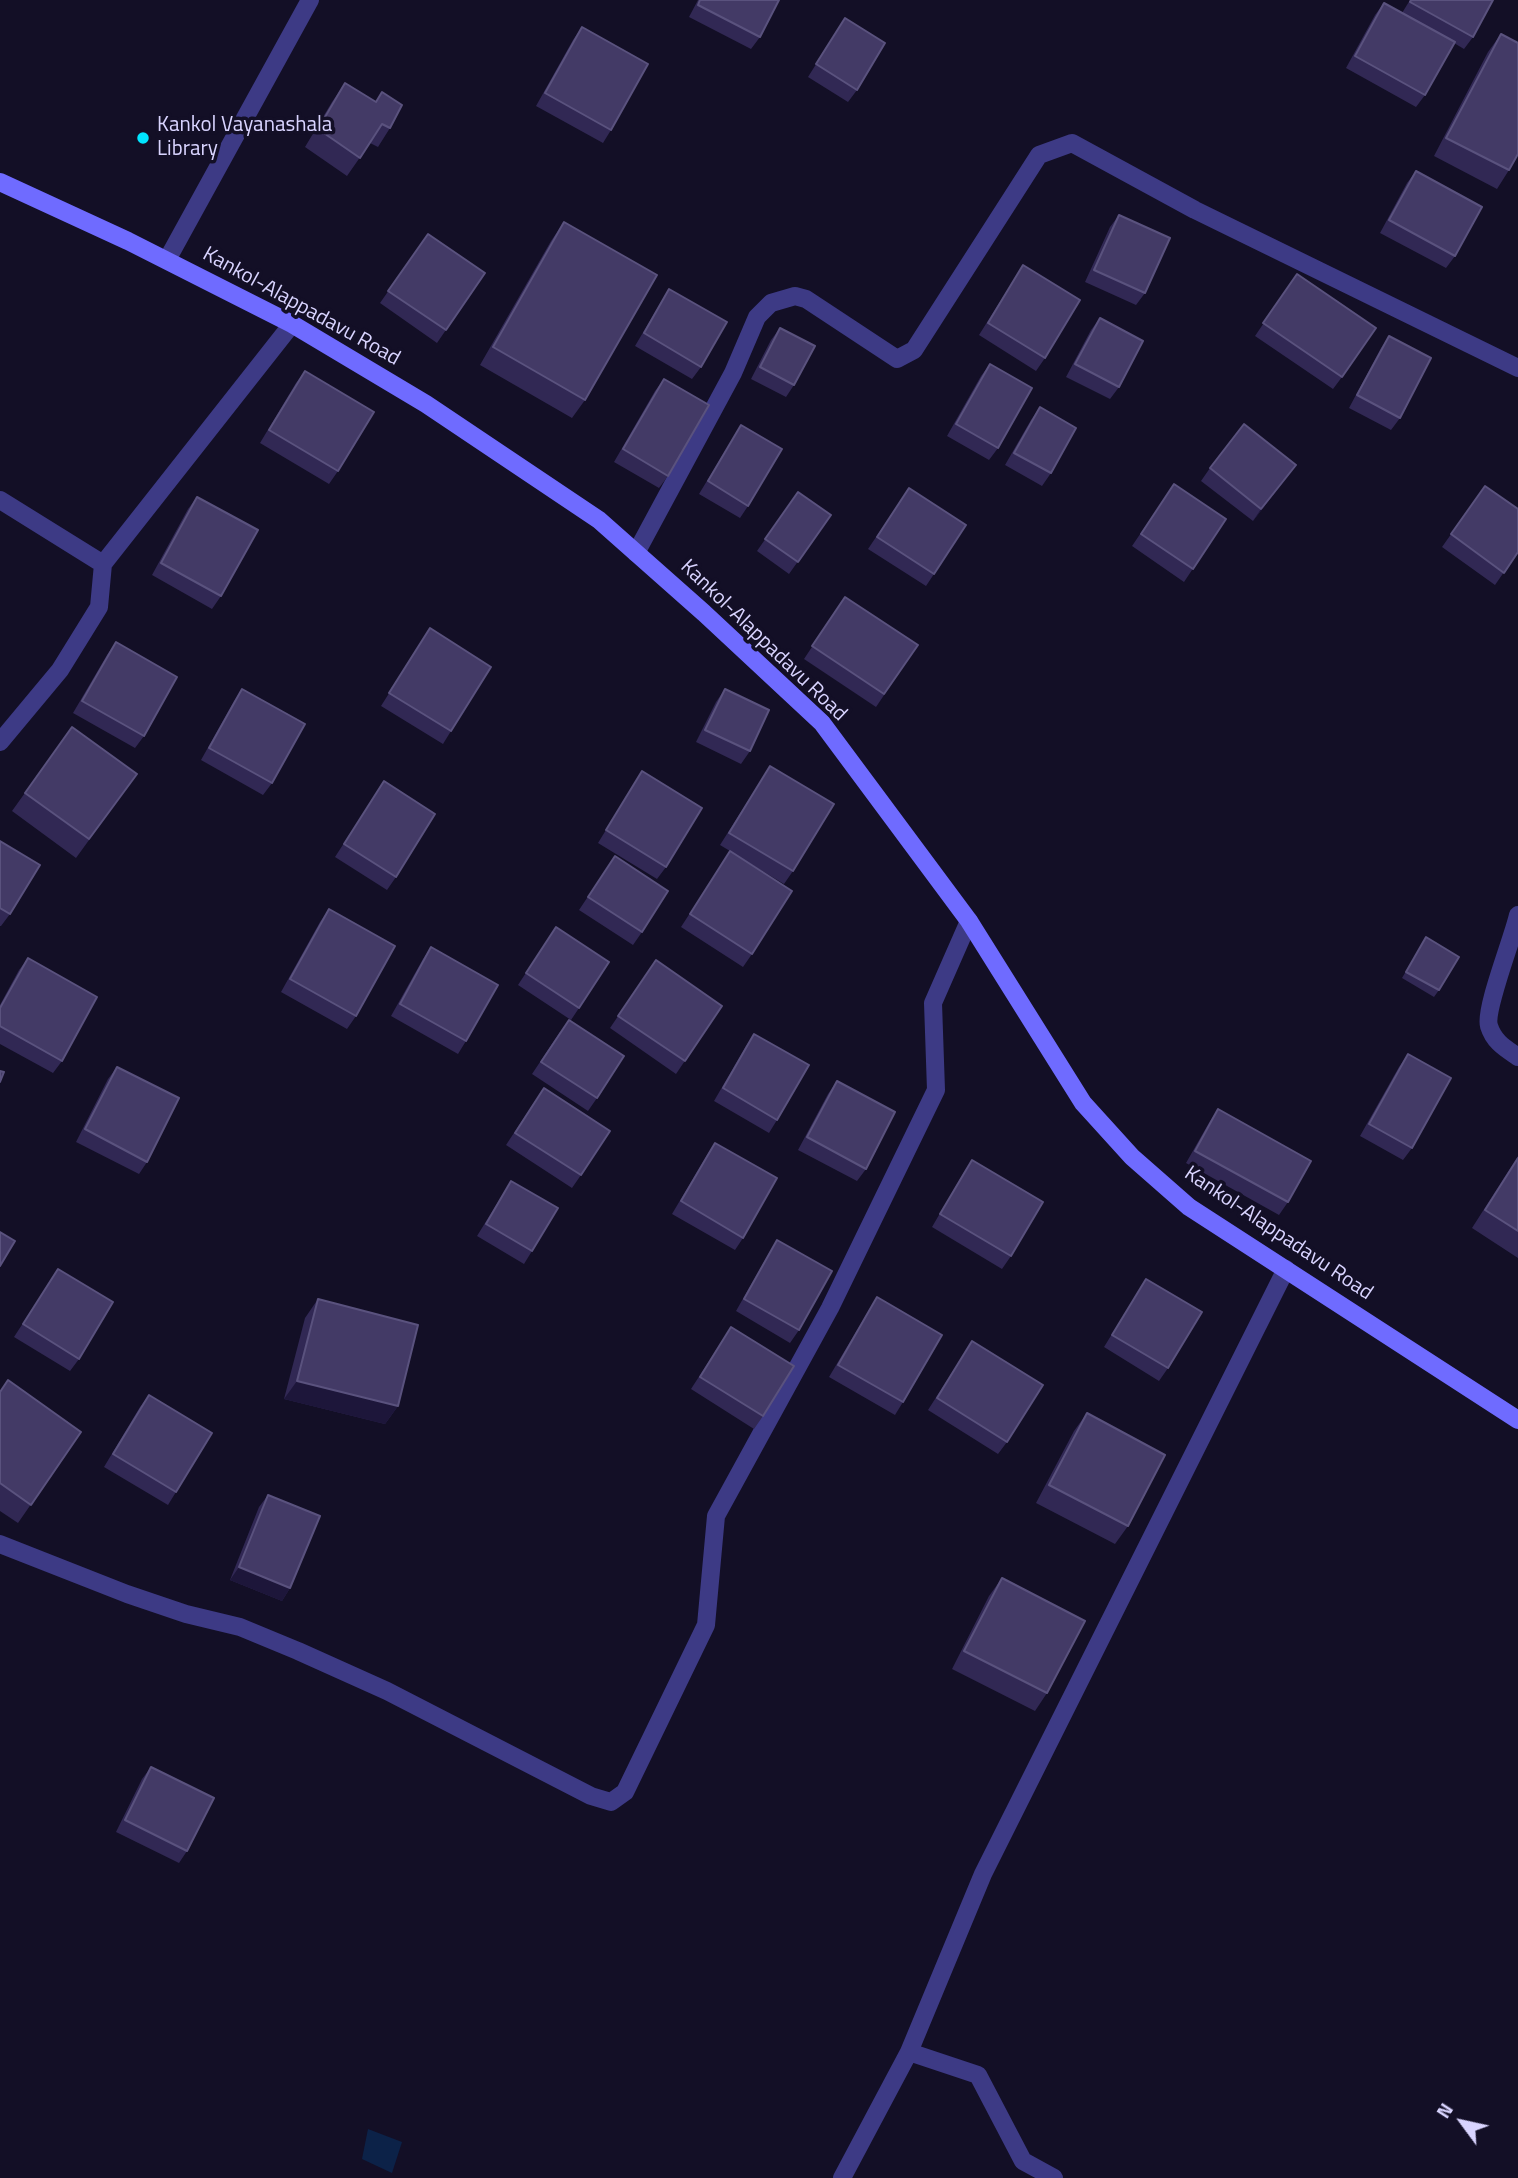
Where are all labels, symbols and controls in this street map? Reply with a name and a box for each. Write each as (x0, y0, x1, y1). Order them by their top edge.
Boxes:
place label: Kankol Vayanashala Library (157, 113, 332, 163)
marker: Kankol Vayanashala Library (135, 130, 151, 146)
street label: Kankol-Alappadavu Road (198, 242, 404, 372)
street label: Kankol-Alappadavu Road (674, 555, 852, 727)
street label: Kankol-Alappadavu Road (1179, 1162, 1377, 1306)
north arrow (1427, 2087, 1497, 2157)
text: N (1428, 2097, 1460, 2124)

